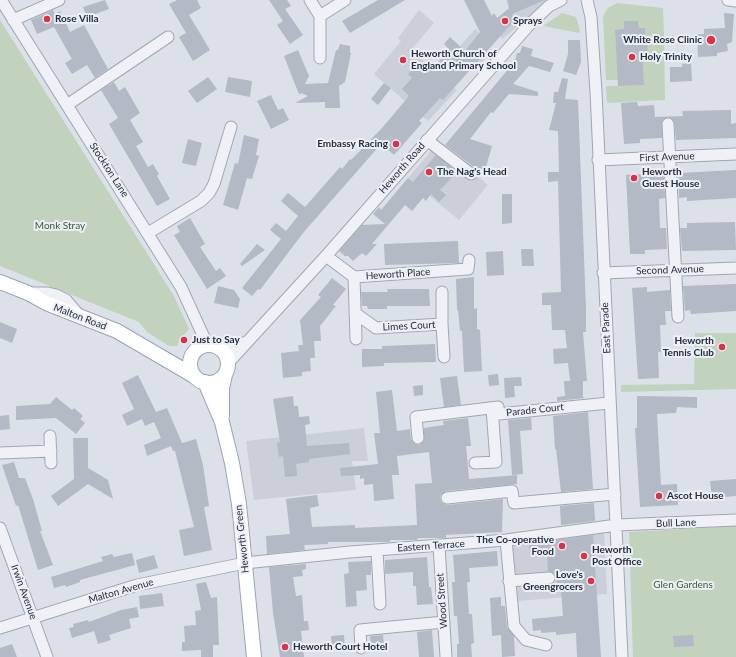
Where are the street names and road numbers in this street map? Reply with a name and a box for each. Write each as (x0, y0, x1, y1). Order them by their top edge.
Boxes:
street label: Stockton Lane (87, 140, 131, 200)
street label: Heworth Road (377, 140, 427, 196)
street label: First Avenue (639, 150, 695, 164)
street label: Second Avenue (636, 263, 704, 277)
street label: Heworth Place (365, 266, 431, 282)
street label: Malton Road (52, 301, 108, 333)
street label: East Parade (599, 302, 613, 354)
street label: Limes Court (382, 319, 436, 333)
street label: Parade Court (506, 401, 564, 419)
street label: Heworth Green (232, 504, 252, 574)
street label: Bull Lane (656, 516, 696, 530)
street label: Eastern Terrace (397, 538, 465, 554)
street label: Irwin Avenue (8, 563, 40, 621)
street label: Wood Street (434, 573, 450, 629)
street label: Malton Avenue (87, 576, 155, 606)

